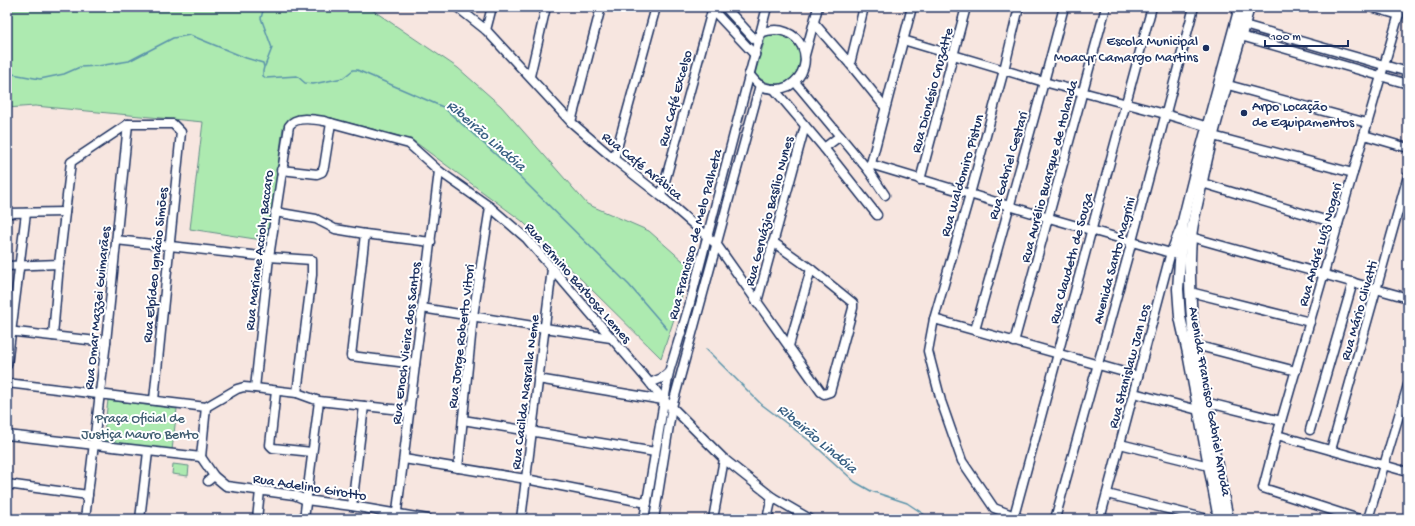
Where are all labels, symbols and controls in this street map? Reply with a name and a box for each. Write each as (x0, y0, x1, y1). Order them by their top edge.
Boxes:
scale bar (1265, 22, 1348, 48)
street label: Rua Dionésio Cruzatte (909, 26, 958, 155)
text: 100 m (1270, 31, 1301, 45)
place label: Escola Municipal Moacyr Camargo Martins (1054, 34, 1199, 67)
marker: Escola Municipal Moacyr Camargo Martins (1201, 43, 1211, 53)
street label: Rua Café Excelso (655, 49, 697, 149)
street label: Rua Aurélio Buarque de Holanda (1018, 77, 1083, 265)
water label: Ribeirão Lindóia (442, 97, 530, 177)
place label: Arpo Locação de Equipamentos (1252, 99, 1355, 132)
marker: Arpo Locação de Equipamentos (1239, 108, 1249, 118)
street label: Rua Gabriel Cestari (986, 109, 1033, 222)
street label: Rua Waldomiro Pistun (938, 112, 989, 239)
street label: Rua Café Arábica (598, 129, 686, 206)
street label: Rua Gervázio Basílio Nunes (742, 134, 799, 288)
street label: Rua Francisco de Melo Palheta (665, 146, 728, 322)
street label: Rua Mariane Accioly Baccaro (242, 169, 279, 331)
street label: Rua André Luíz Nogari (1296, 181, 1347, 309)
street label: Rua Elpídeo Ignácio Simões (140, 186, 173, 344)
street label: Rua Claudeth de Souza (1047, 190, 1098, 326)
street label: Avenida Santo Magrini (1090, 195, 1141, 326)
street label: Rua Ermino Barbosa Lemes (520, 220, 635, 348)
street label: Rua Omar Mazzei Guimarães (81, 225, 116, 391)
street label: Rua Mário Clivatti (1338, 259, 1383, 363)
street label: Rua Enoch Vieira dos Santos (389, 260, 426, 425)
street label: Rua Jorge Roberto Vitori (445, 263, 480, 410)
street label: Rua Stanislaw Jan Los (1106, 302, 1155, 430)
street label: Avenida Francisco Gabriel Arruda (1184, 306, 1234, 499)
street label: Rua Cacilda Nasralla Neme (509, 313, 545, 471)
water label: Ribeirão Lindóia (773, 401, 862, 479)
park label: Praça Oficial de Justiça Mauro Bento (81, 411, 199, 444)
street label: Rua Adelino Girotto (252, 471, 368, 506)

